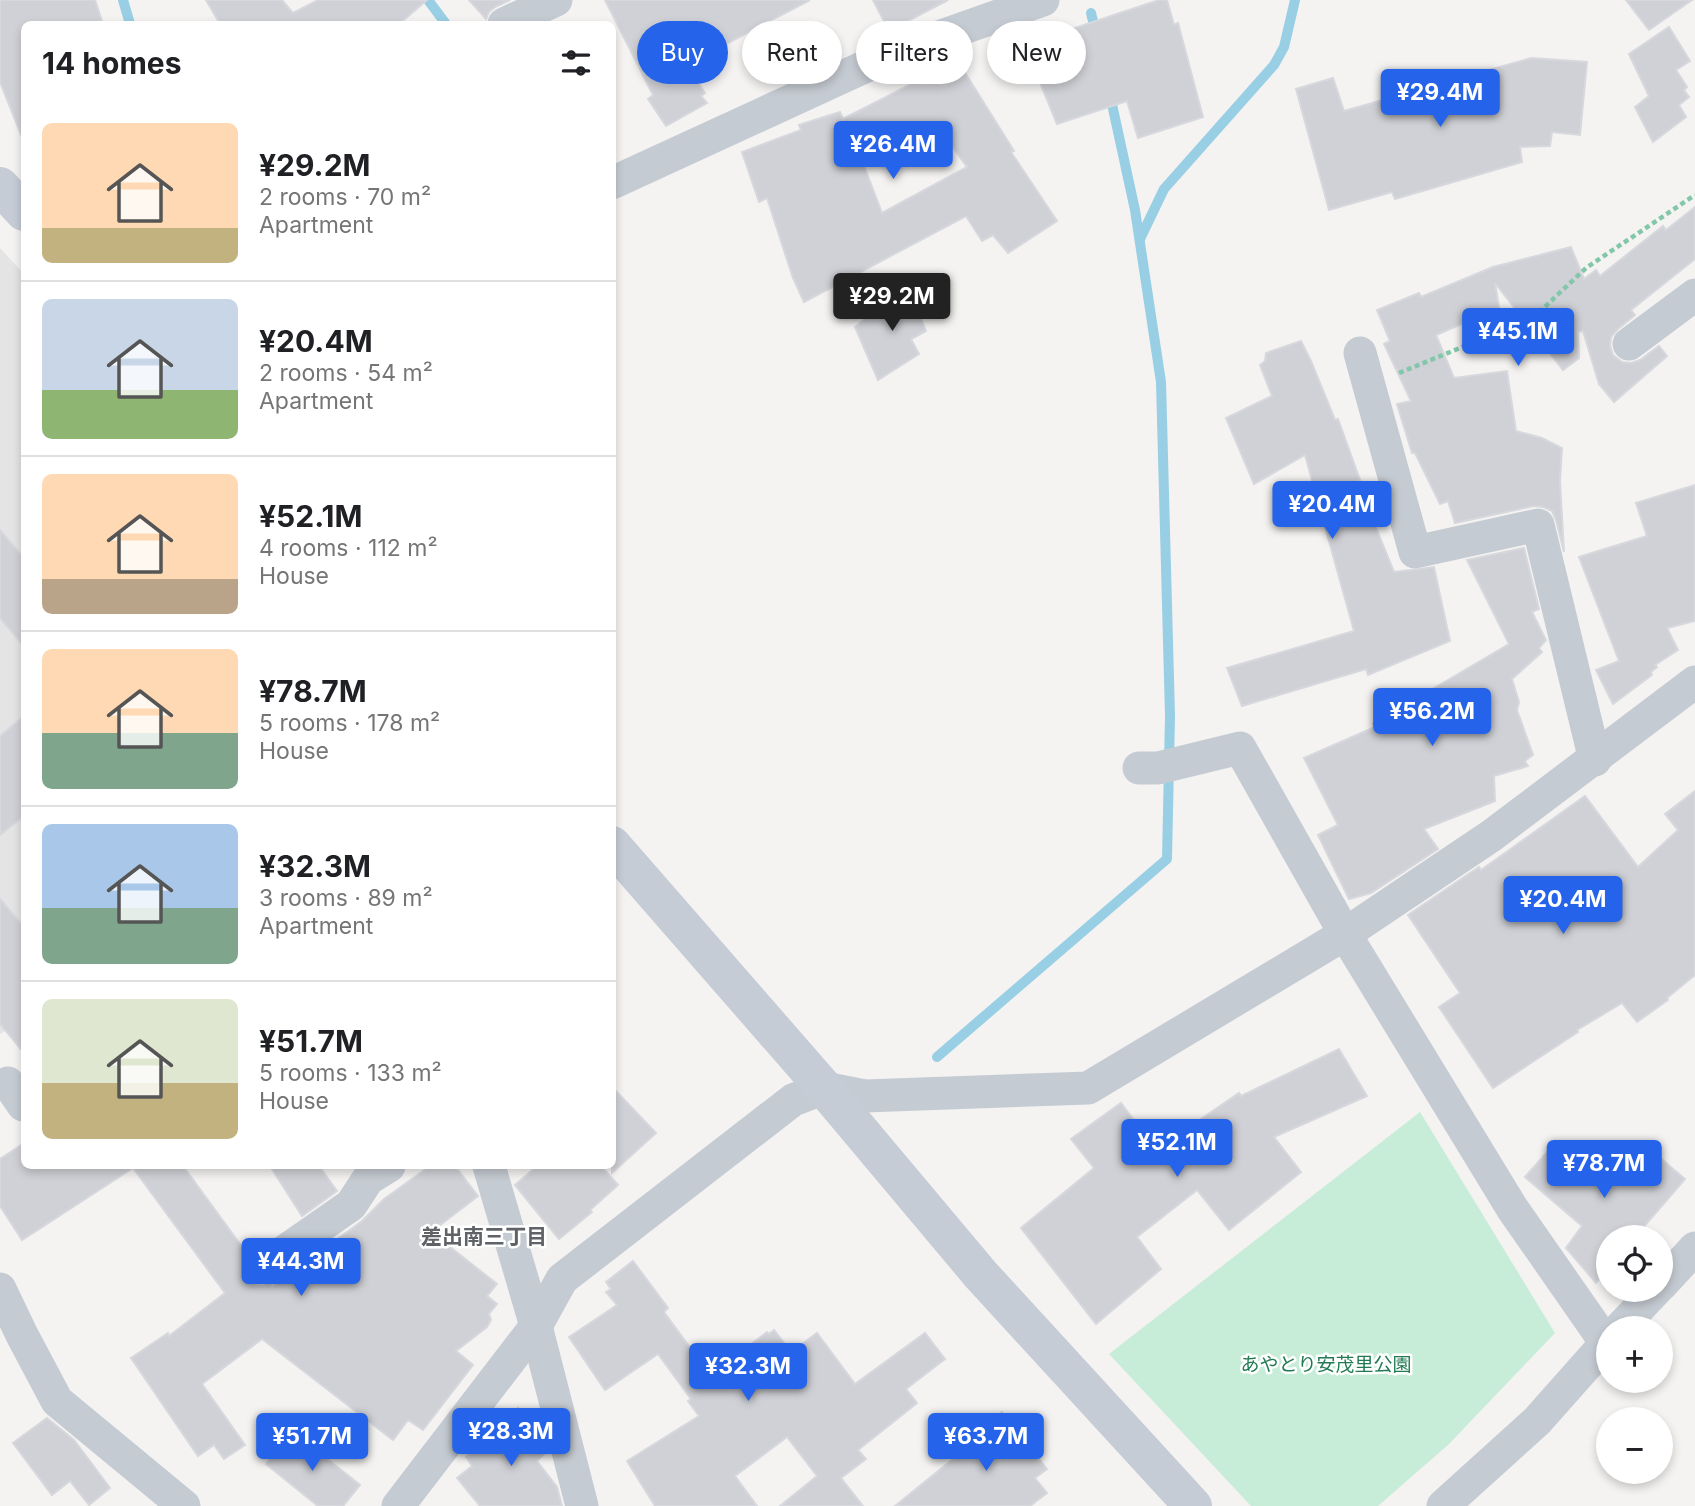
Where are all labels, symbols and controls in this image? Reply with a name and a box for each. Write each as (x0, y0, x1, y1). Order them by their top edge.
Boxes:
chip: Buy (637, 21, 728, 84)
chip: Rent (742, 21, 842, 84)
chip: Filters (856, 21, 973, 84)
chip: New (987, 21, 1086, 84)
icon: filters (557, 44, 595, 82)
text: 14 homes (42, 45, 181, 81)
pin: ¥29.4M (1383, 69, 1497, 129)
text: ¥29.4M (1397, 78, 1483, 106)
pin: ¥26.4M (836, 122, 950, 181)
text: ¥26.4M (850, 130, 936, 158)
text: ¥29.2M (259, 147, 370, 183)
icon: home (98, 151, 182, 235)
text: 2 rooms · 70 m² (259, 183, 431, 211)
text: Apartment (259, 211, 373, 239)
pin: ¥29.2M (835, 274, 949, 333)
text: ¥29.2M (849, 282, 935, 310)
pin: ¥45.1M (1461, 308, 1575, 368)
text: ¥45.1M (1478, 317, 1558, 345)
text: ¥20.4M (259, 323, 373, 359)
icon: home (98, 327, 182, 411)
text: 2 rooms · 54 m² (259, 359, 433, 387)
text: Apartment (259, 387, 373, 415)
pin: ¥20.4M (1275, 482, 1389, 541)
text: ¥20.4M (1288, 490, 1376, 518)
text: ¥52.1M (259, 498, 362, 534)
icon: home (98, 502, 182, 586)
text: 4 rooms · 112 m² (259, 534, 438, 562)
text: House (259, 562, 329, 590)
text: ¥78.7M (259, 673, 367, 709)
icon: home (98, 677, 182, 761)
pin: ¥56.2M (1375, 688, 1489, 748)
text: ¥56.2M (1389, 697, 1475, 725)
text: 5 rooms · 178 m² (259, 709, 440, 737)
text: House (259, 737, 329, 765)
text: ¥32.3M (259, 848, 371, 884)
icon: home (98, 852, 182, 936)
pin: ¥20.4M (1506, 876, 1620, 936)
text: 3 rooms · 89 m² (259, 884, 433, 912)
text: ¥20.4M (1519, 885, 1607, 913)
text: Apartment (259, 912, 373, 940)
text: ¥51.7M (259, 1023, 363, 1059)
icon: home (98, 1027, 182, 1111)
text: 5 rooms · 133 m² (259, 1059, 442, 1087)
text: House (259, 1087, 329, 1115)
pin: ¥52.1M (1120, 1120, 1234, 1179)
text: ¥52.1M (1137, 1128, 1217, 1156)
pin: ¥78.7M (1547, 1140, 1661, 1200)
text: ¥78.7M (1563, 1149, 1645, 1177)
district label: 差出南三丁目 (421, 1224, 547, 1249)
map controls (1596, 1225, 1673, 1484)
button: locate (1596, 1225, 1673, 1302)
pin: ¥44.3M (244, 1238, 358, 1298)
text: ¥44.3M (258, 1247, 344, 1275)
button: + (1596, 1316, 1673, 1393)
pin: ¥32.3M (691, 1344, 805, 1403)
text: ¥32.3M (705, 1352, 791, 1380)
park label: あやとり安茂里公園 (1240, 1353, 1412, 1376)
button: − (1596, 1407, 1673, 1484)
pin: ¥28.3M (454, 1408, 568, 1468)
pin: ¥51.7M (255, 1414, 369, 1473)
pin: ¥63.7M (929, 1414, 1043, 1473)
text: ¥28.3M (468, 1417, 554, 1445)
text: ¥51.7M (272, 1422, 352, 1450)
text: ¥63.7M (944, 1422, 1028, 1450)

